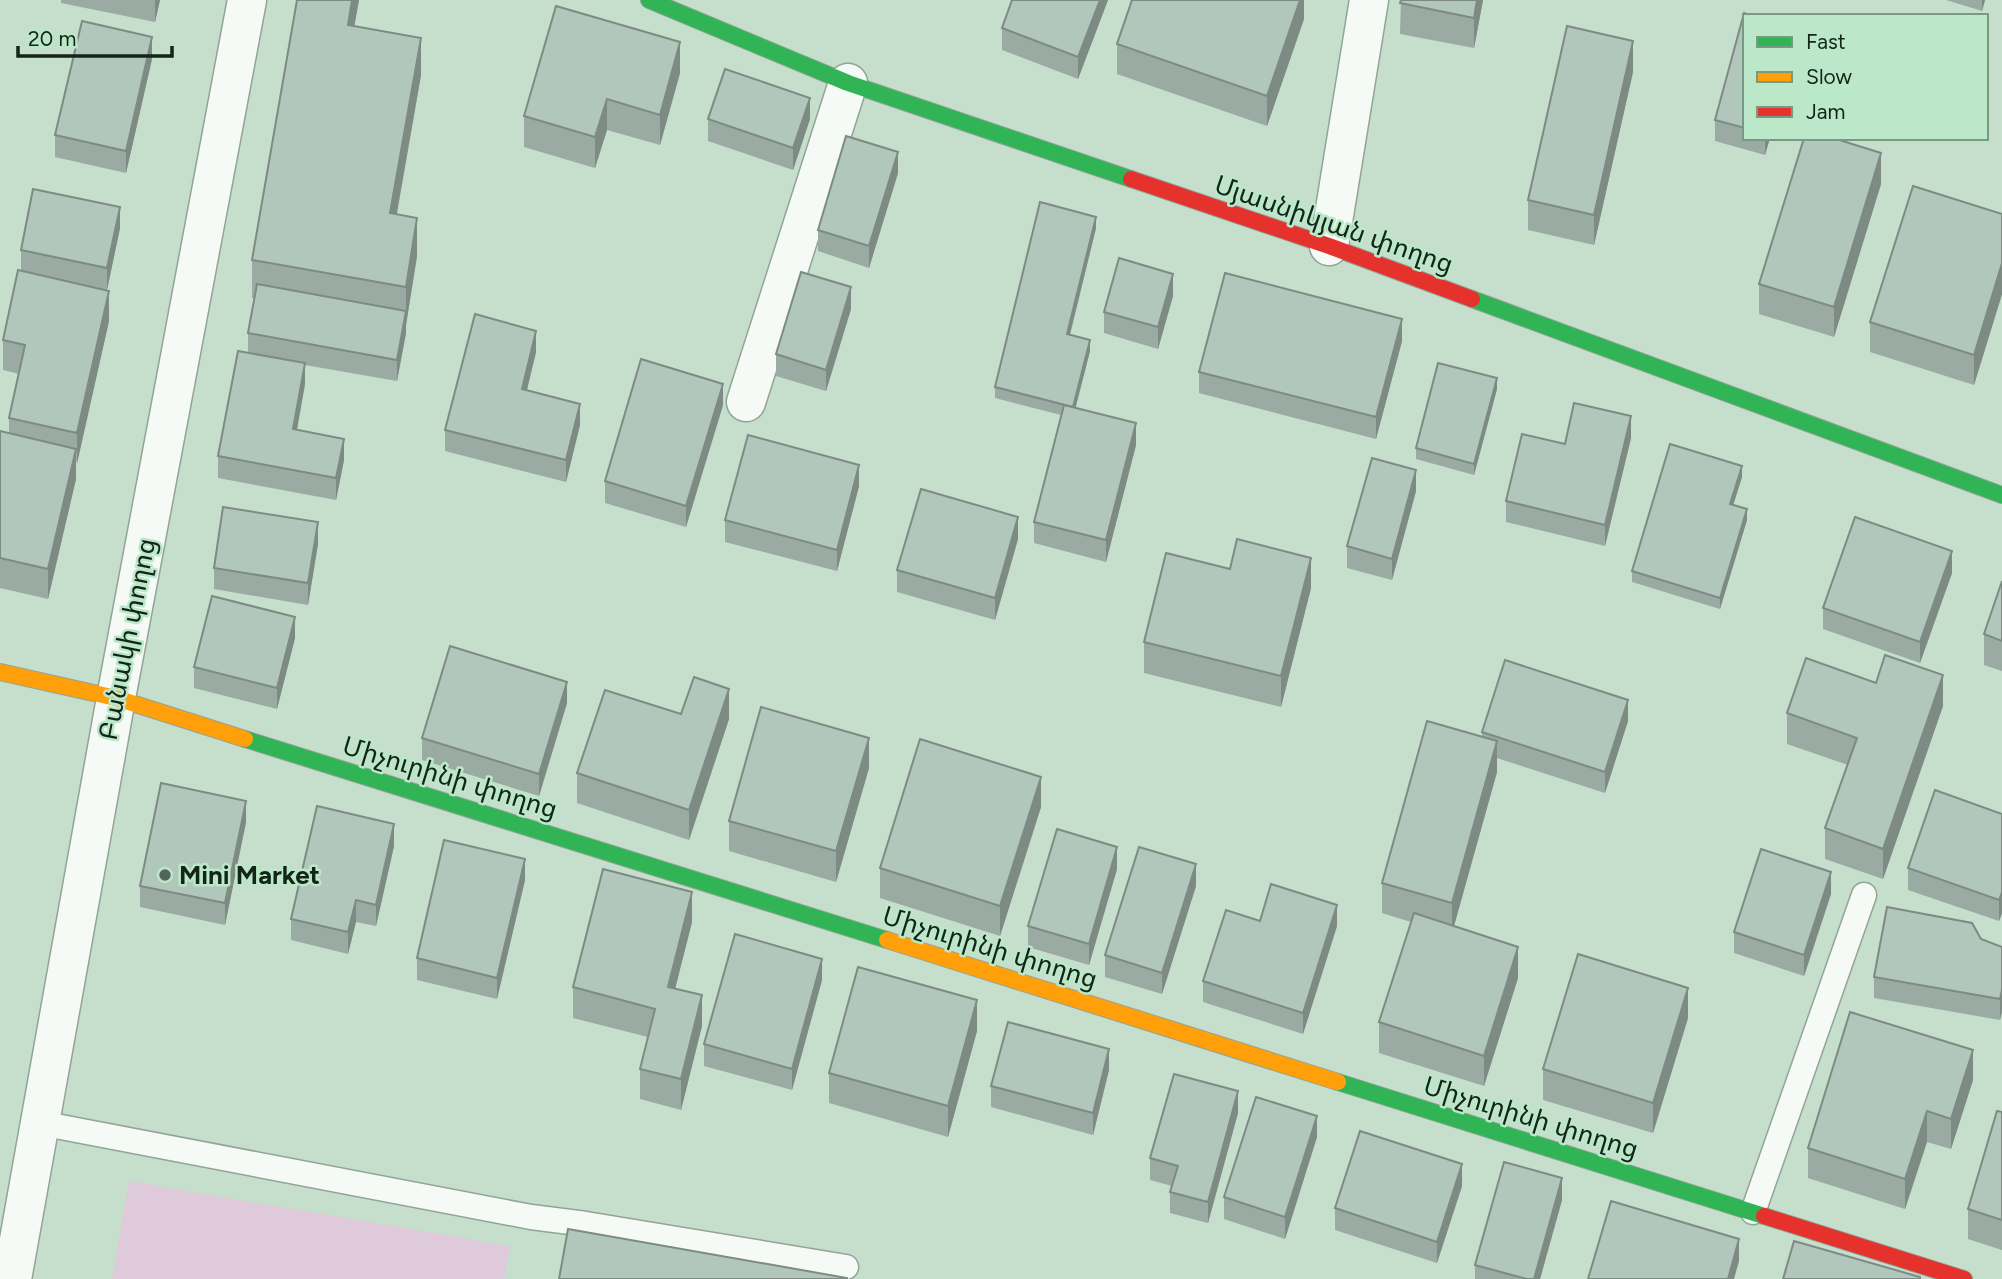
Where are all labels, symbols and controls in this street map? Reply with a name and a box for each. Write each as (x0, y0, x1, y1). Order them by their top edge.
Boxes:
scale bar (18, 14, 172, 58)
legend (1743, 14, 1988, 140)
text: 20 m (28, 26, 76, 51)
text: Fast (1806, 29, 1846, 54)
text: Slow (1806, 64, 1852, 89)
text: Jam (1806, 99, 1845, 124)
street label: Մյասնիկյան փողոց (1210, 168, 1458, 280)
street label: Բանակի փողոց (92, 535, 162, 743)
street label: Միչուրինի փողոց (339, 729, 561, 825)
place label: Mini Market (179, 859, 320, 891)
marker: Mini Market (157, 867, 173, 883)
street label: Միչուրինի փողոց (879, 899, 1101, 995)
street label: Միչուրինի փողոց (1420, 1069, 1642, 1165)

